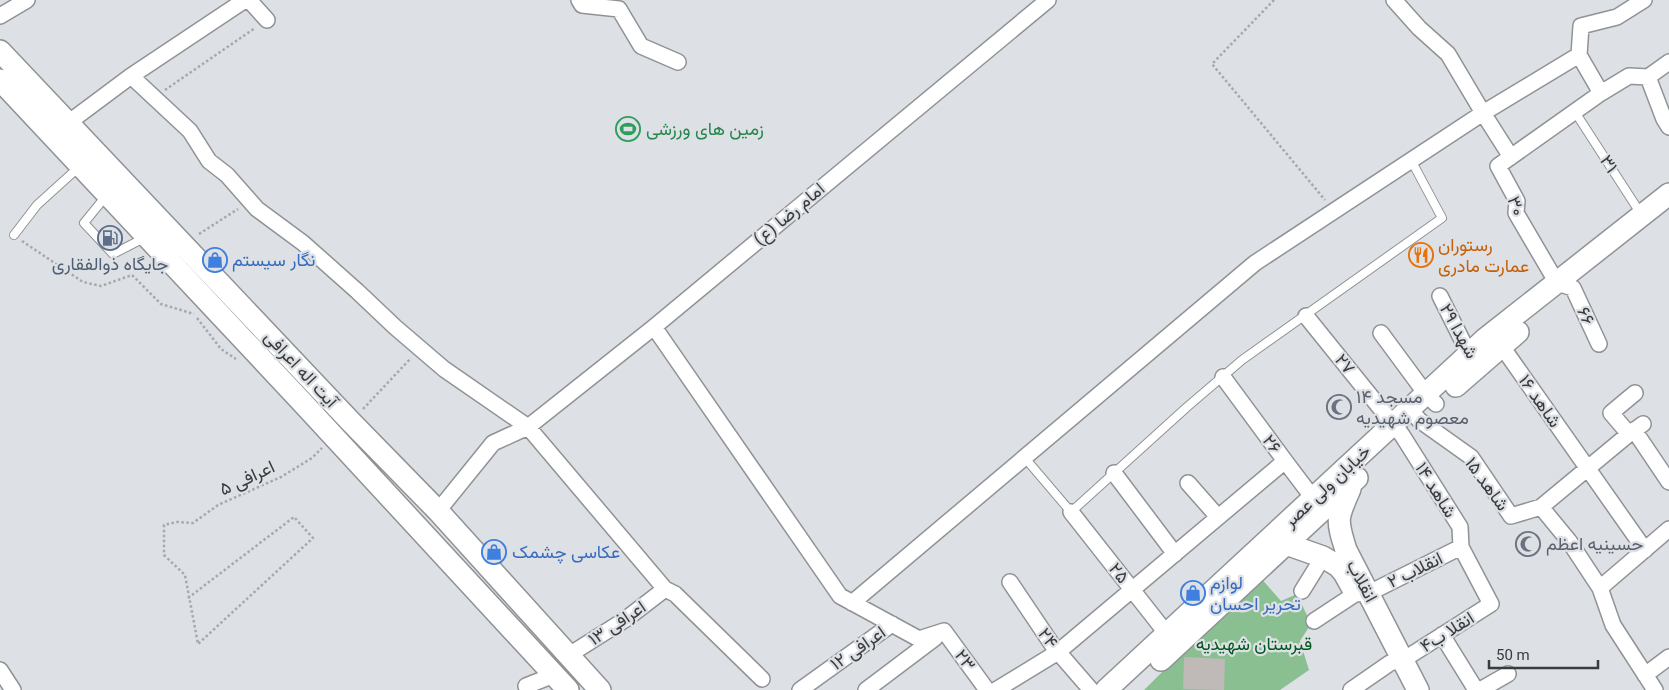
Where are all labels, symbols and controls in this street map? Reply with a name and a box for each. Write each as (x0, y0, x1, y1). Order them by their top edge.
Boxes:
sports icon: زمین های ورزشی (615, 116, 641, 142)
place label: زمین های ورزشی (646, 118, 764, 140)
street label: ۳۱ (1596, 151, 1623, 177)
street label: امام رضا (ع) (749, 178, 830, 251)
street label: ۳۰ (1503, 193, 1530, 218)
fuel station icon: جایگاه ذوالفقاری (97, 225, 123, 251)
place label: رستوران عمارت مادری (1438, 234, 1529, 277)
restaurant icon: رستوران عمارت مادری (1408, 242, 1434, 268)
shop icon: نگار سیستم (202, 247, 228, 273)
place label: نگار سیستم (232, 249, 315, 272)
place label: جایگاه ذوالفقاری (52, 253, 168, 275)
street label: شهدا ۲۹ (1435, 300, 1483, 362)
street label: ۶۶ (1573, 303, 1600, 328)
street label: آیت اله اعرافی (260, 326, 344, 413)
street label: ۲۷ (1331, 349, 1360, 378)
street label: شاهد ۱۶ (1515, 370, 1566, 431)
place label: مسجد ۱۴ معصوم شهیدیه (1356, 386, 1469, 430)
mosque icon: مسجد ۱۴ معصوم شهیدیه (1326, 394, 1352, 420)
street label: ۲۶ (1259, 430, 1286, 457)
street label: خیابان ولی عصر (1278, 440, 1375, 533)
street label: شاهد ۱۵ (1461, 453, 1514, 515)
street label: اعرافی ۵ (216, 456, 278, 500)
street label: شاهد ۱۴ (1411, 458, 1461, 521)
mosque icon: حسینیه اعظم (1515, 531, 1541, 557)
place label: حسینیه اعظم (1546, 533, 1643, 556)
shop icon: عکاسی چشمک (481, 539, 507, 565)
place label: عکاسی چشمک (512, 541, 620, 564)
street label: انقلاب ۲ (1384, 547, 1446, 592)
street label: انقلاب (1343, 556, 1382, 605)
street label: ۲۵ (1105, 558, 1134, 587)
place label: لوازم تحریر احسان (1210, 572, 1301, 615)
shop icon: لوازم تحریر احسان (1180, 580, 1206, 606)
street label: اعرافی ۱۳ (584, 596, 650, 650)
street label: انقلا ب۴ (1416, 607, 1478, 656)
street label: اعرافی ۱۲ (826, 621, 890, 675)
street label: ۲۴ (1034, 624, 1063, 652)
park label: قبرستان شهیدیه (1196, 633, 1312, 655)
scale bar (1489, 638, 1598, 670)
street label: ۲۳ (951, 645, 980, 674)
text: 50 m (1496, 646, 1530, 664)

